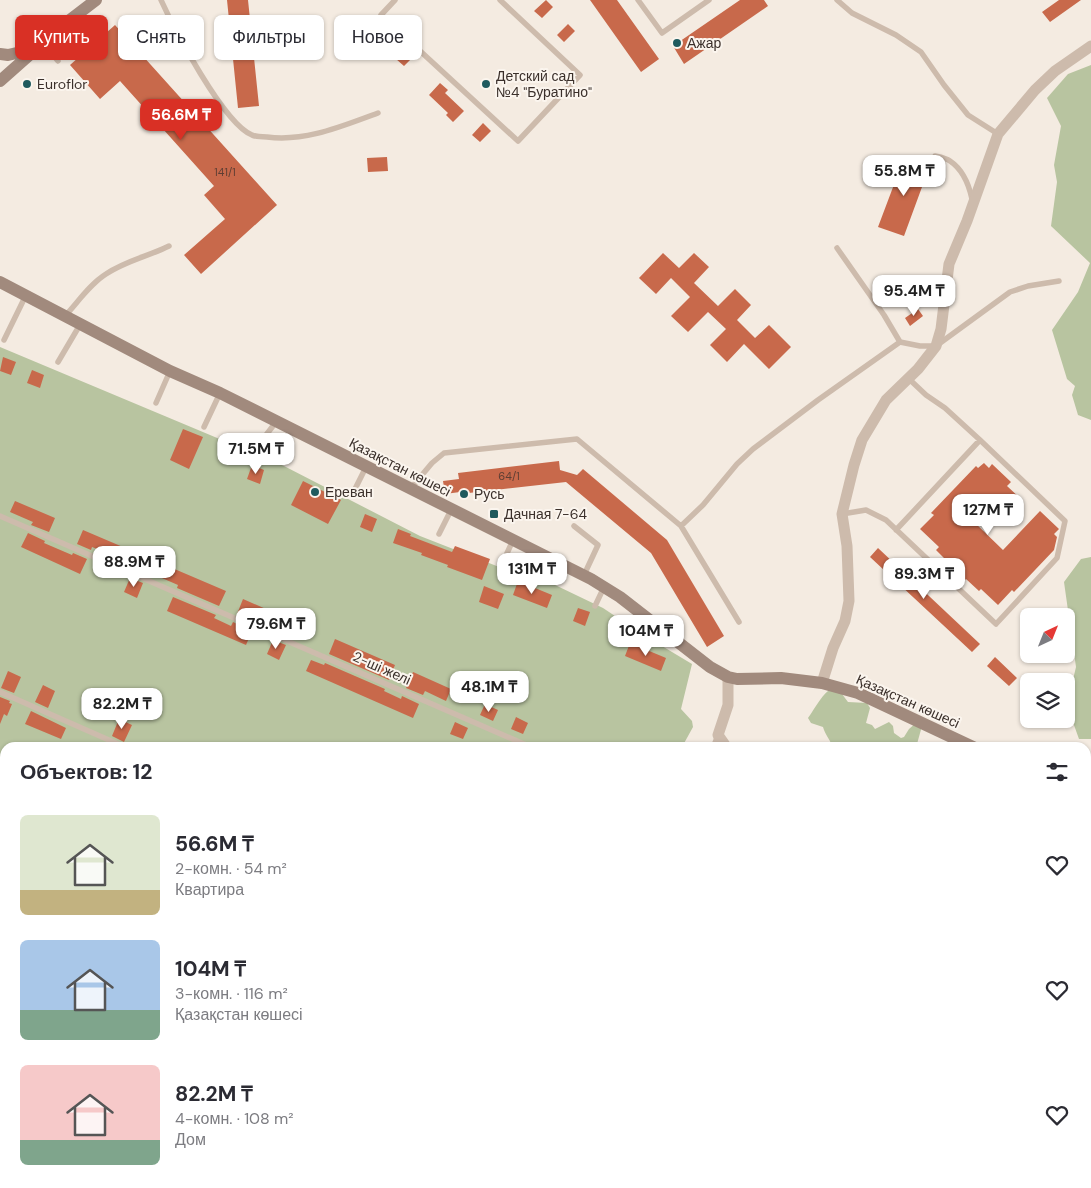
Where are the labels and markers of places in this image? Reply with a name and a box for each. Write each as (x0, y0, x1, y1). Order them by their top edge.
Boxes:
place label: Ажар (687, 34, 721, 52)
marker: Ажар (671, 37, 683, 49)
place label: Детский сад №4 "Буратино" (496, 67, 592, 101)
place label: Euroflor (37, 75, 88, 93)
marker: Euroflor (21, 78, 33, 90)
marker: Детский сад №4 "Буратино" (480, 78, 492, 90)
pin: 56.6M ₸ (135, 98, 227, 141)
pin: 55.8M ₸ (858, 154, 950, 197)
pin: 95.4M ₸ (868, 274, 960, 317)
pin: 71.5M ₸ (210, 432, 302, 475)
place label: Ереван (325, 483, 373, 501)
place label: Русь (474, 485, 504, 503)
marker: Ереван (309, 486, 321, 498)
marker: Русь (458, 488, 470, 500)
pin: 127M ₸ (947, 494, 1029, 536)
place label: Дачная 7-64 (504, 505, 587, 523)
marker: Дачная 7-64 (488, 508, 500, 520)
pin: 88.9M ₸ (88, 546, 180, 588)
pin: 131M ₸ (491, 552, 573, 595)
pin: 89.3M ₸ (878, 558, 970, 600)
pin: 79.6M ₸ (230, 608, 322, 650)
pin: 104M ₸ (605, 614, 687, 657)
pin: 48.1M ₸ (443, 670, 535, 713)
pin: 82.2M ₸ (76, 688, 168, 730)

